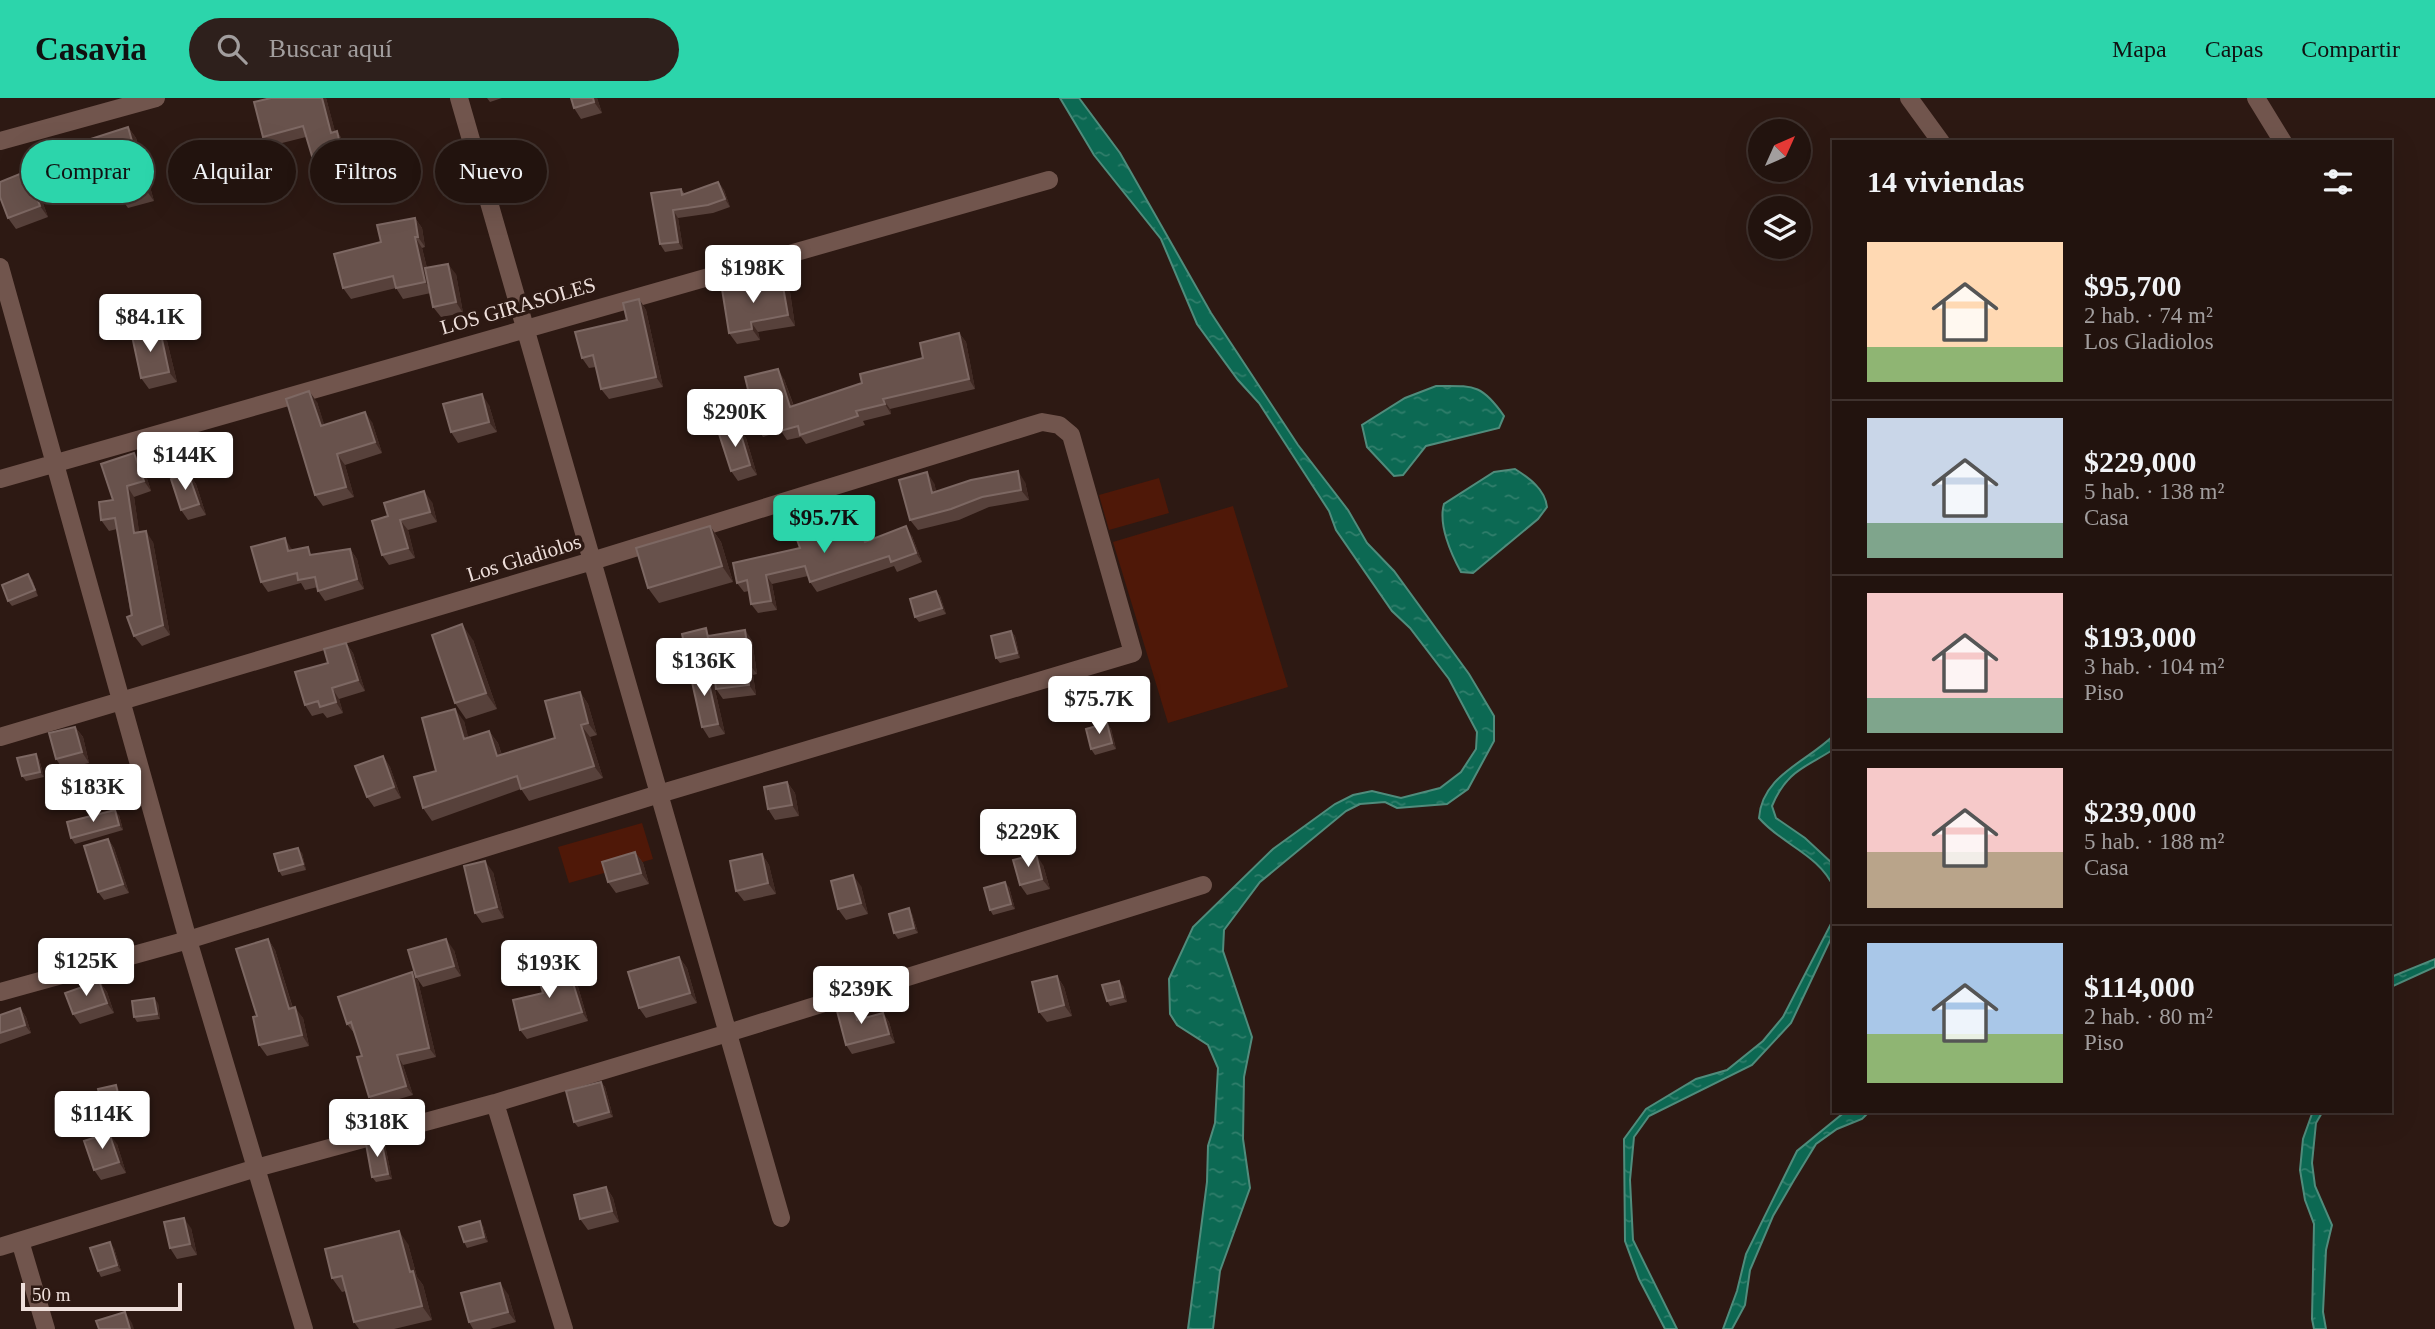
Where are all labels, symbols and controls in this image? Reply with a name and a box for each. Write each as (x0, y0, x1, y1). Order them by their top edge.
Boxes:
search box (189, 18, 679, 81)
icon: search (213, 30, 251, 68)
text: Casavia (35, 31, 147, 67)
text: Buscar aquí (269, 34, 392, 63)
text: Mapa (2112, 36, 2167, 62)
text: Capas (2205, 36, 2263, 62)
text: Compartir (2301, 36, 2400, 62)
north arrow (1748, 119, 1811, 182)
map controls (1748, 119, 1811, 259)
chip: Comprar (21, 140, 154, 203)
chip: Alquilar (168, 140, 296, 203)
chip: Filtros (310, 140, 421, 203)
chip: Nuevo (435, 140, 547, 203)
icon: filters (2319, 163, 2357, 201)
text: 14 viviendas (1867, 165, 2025, 198)
button: layers (1748, 196, 1811, 259)
pin: $198K (704, 246, 802, 305)
text: $198K (721, 255, 785, 280)
text: $95,700 (2084, 269, 2182, 302)
icon: home (1923, 270, 2007, 354)
street label: LOS GIRASOLES (438, 272, 598, 340)
pin: $84.1K (93, 294, 207, 354)
text: 2 hab. · 74 m² (2084, 303, 2213, 328)
text: $84.1K (115, 304, 185, 329)
text: Los Gladiolos (2084, 329, 2214, 354)
pin: $290K (686, 390, 784, 449)
text: $290K (703, 399, 767, 424)
pin: $144K (136, 432, 234, 492)
text: $144K (153, 442, 217, 467)
text: $229,000 (2084, 445, 2197, 478)
icon: home (1923, 446, 2007, 530)
text: 5 hab. · 138 m² (2084, 479, 2224, 504)
pin: $95.7K (767, 496, 881, 555)
text: $95.7K (789, 505, 859, 530)
text: Casa (2084, 505, 2129, 530)
street label: Los Gladiolos (464, 529, 584, 587)
text: $193,000 (2084, 620, 2197, 653)
icon: home (1923, 621, 2007, 705)
pin: $136K (655, 638, 753, 698)
text: $136K (672, 648, 736, 673)
text: 3 hab. · 104 m² (2084, 654, 2224, 679)
pin: $75.7K (1042, 676, 1156, 736)
text: Piso (2084, 680, 2124, 705)
text: $75.7K (1064, 686, 1134, 711)
pin: $183K (44, 764, 142, 824)
text: $183K (61, 774, 125, 799)
text: $239,000 (2084, 795, 2197, 828)
icon: home (1923, 796, 2007, 880)
pin: $229K (979, 810, 1077, 869)
text: $229K (996, 819, 1060, 844)
text: 5 hab. · 188 m² (2084, 829, 2224, 854)
text: Casa (2084, 855, 2129, 880)
pin: $125K (37, 939, 135, 998)
pin: $193K (500, 940, 598, 1000)
text: $125K (54, 948, 118, 973)
text: $193K (517, 950, 581, 975)
pin: $239K (812, 967, 910, 1026)
text: $114,000 (2084, 970, 2195, 1003)
icon: home (1923, 971, 2007, 1055)
text: $239K (829, 976, 893, 1001)
text: 2 hab. · 80 m² (2084, 1004, 2213, 1029)
text: Piso (2084, 1030, 2124, 1055)
pin: $114K (53, 1091, 151, 1151)
pin: $318K (328, 1100, 426, 1159)
text: $114K (71, 1101, 133, 1126)
text: $318K (345, 1109, 409, 1134)
scale bar (21, 1280, 182, 1312)
text: 50 m (32, 1284, 71, 1305)

